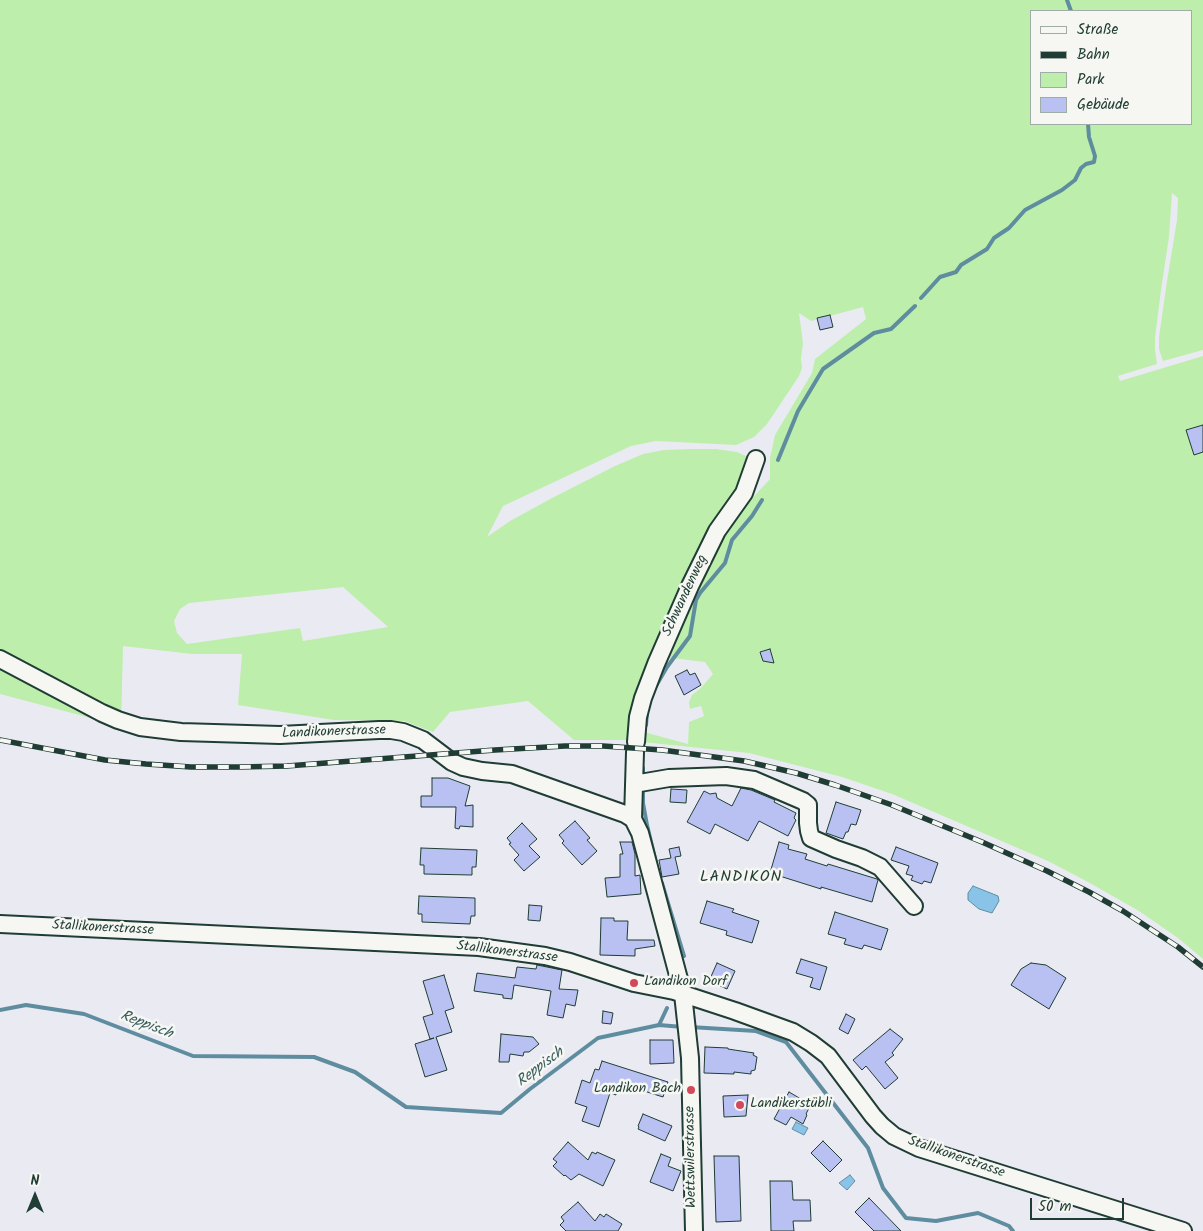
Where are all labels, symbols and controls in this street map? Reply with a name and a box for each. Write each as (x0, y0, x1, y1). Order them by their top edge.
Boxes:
legend (1030, 10, 1193, 125)
text: Straße (1077, 18, 1118, 42)
text: Bahn (1077, 43, 1110, 67)
text: Park (1077, 68, 1104, 92)
text: Gebäude (1077, 93, 1129, 117)
street label: Schwandenweg (660, 553, 712, 639)
street label: Landikonerstrasse (282, 723, 386, 743)
district label: LANDIKON (699, 868, 783, 888)
street label: Stallikonerstrasse (52, 918, 154, 940)
street label: Stallikonerstrasse (455, 938, 559, 968)
place label: Landikon Dorf (644, 975, 727, 991)
marker: Landikon Dorf (628, 977, 640, 989)
water label: Reppisch (117, 1008, 175, 1044)
water label: Reppisch (514, 1044, 568, 1092)
place label: Landikon Bach (594, 1082, 681, 1098)
marker: Landikon Bach (685, 1084, 697, 1096)
place label: Landikerstübli (750, 1097, 832, 1113)
marker: Landikerstübli (734, 1099, 746, 1111)
street label: Wettswilerstrasse (683, 1106, 701, 1208)
street label: Stallikonerstrasse (905, 1133, 1007, 1183)
text: N (31, 1170, 39, 1192)
north arrow (10, 1171, 60, 1221)
scale bar (1033, 1188, 1127, 1220)
text: 50 m (1038, 1195, 1072, 1219)

